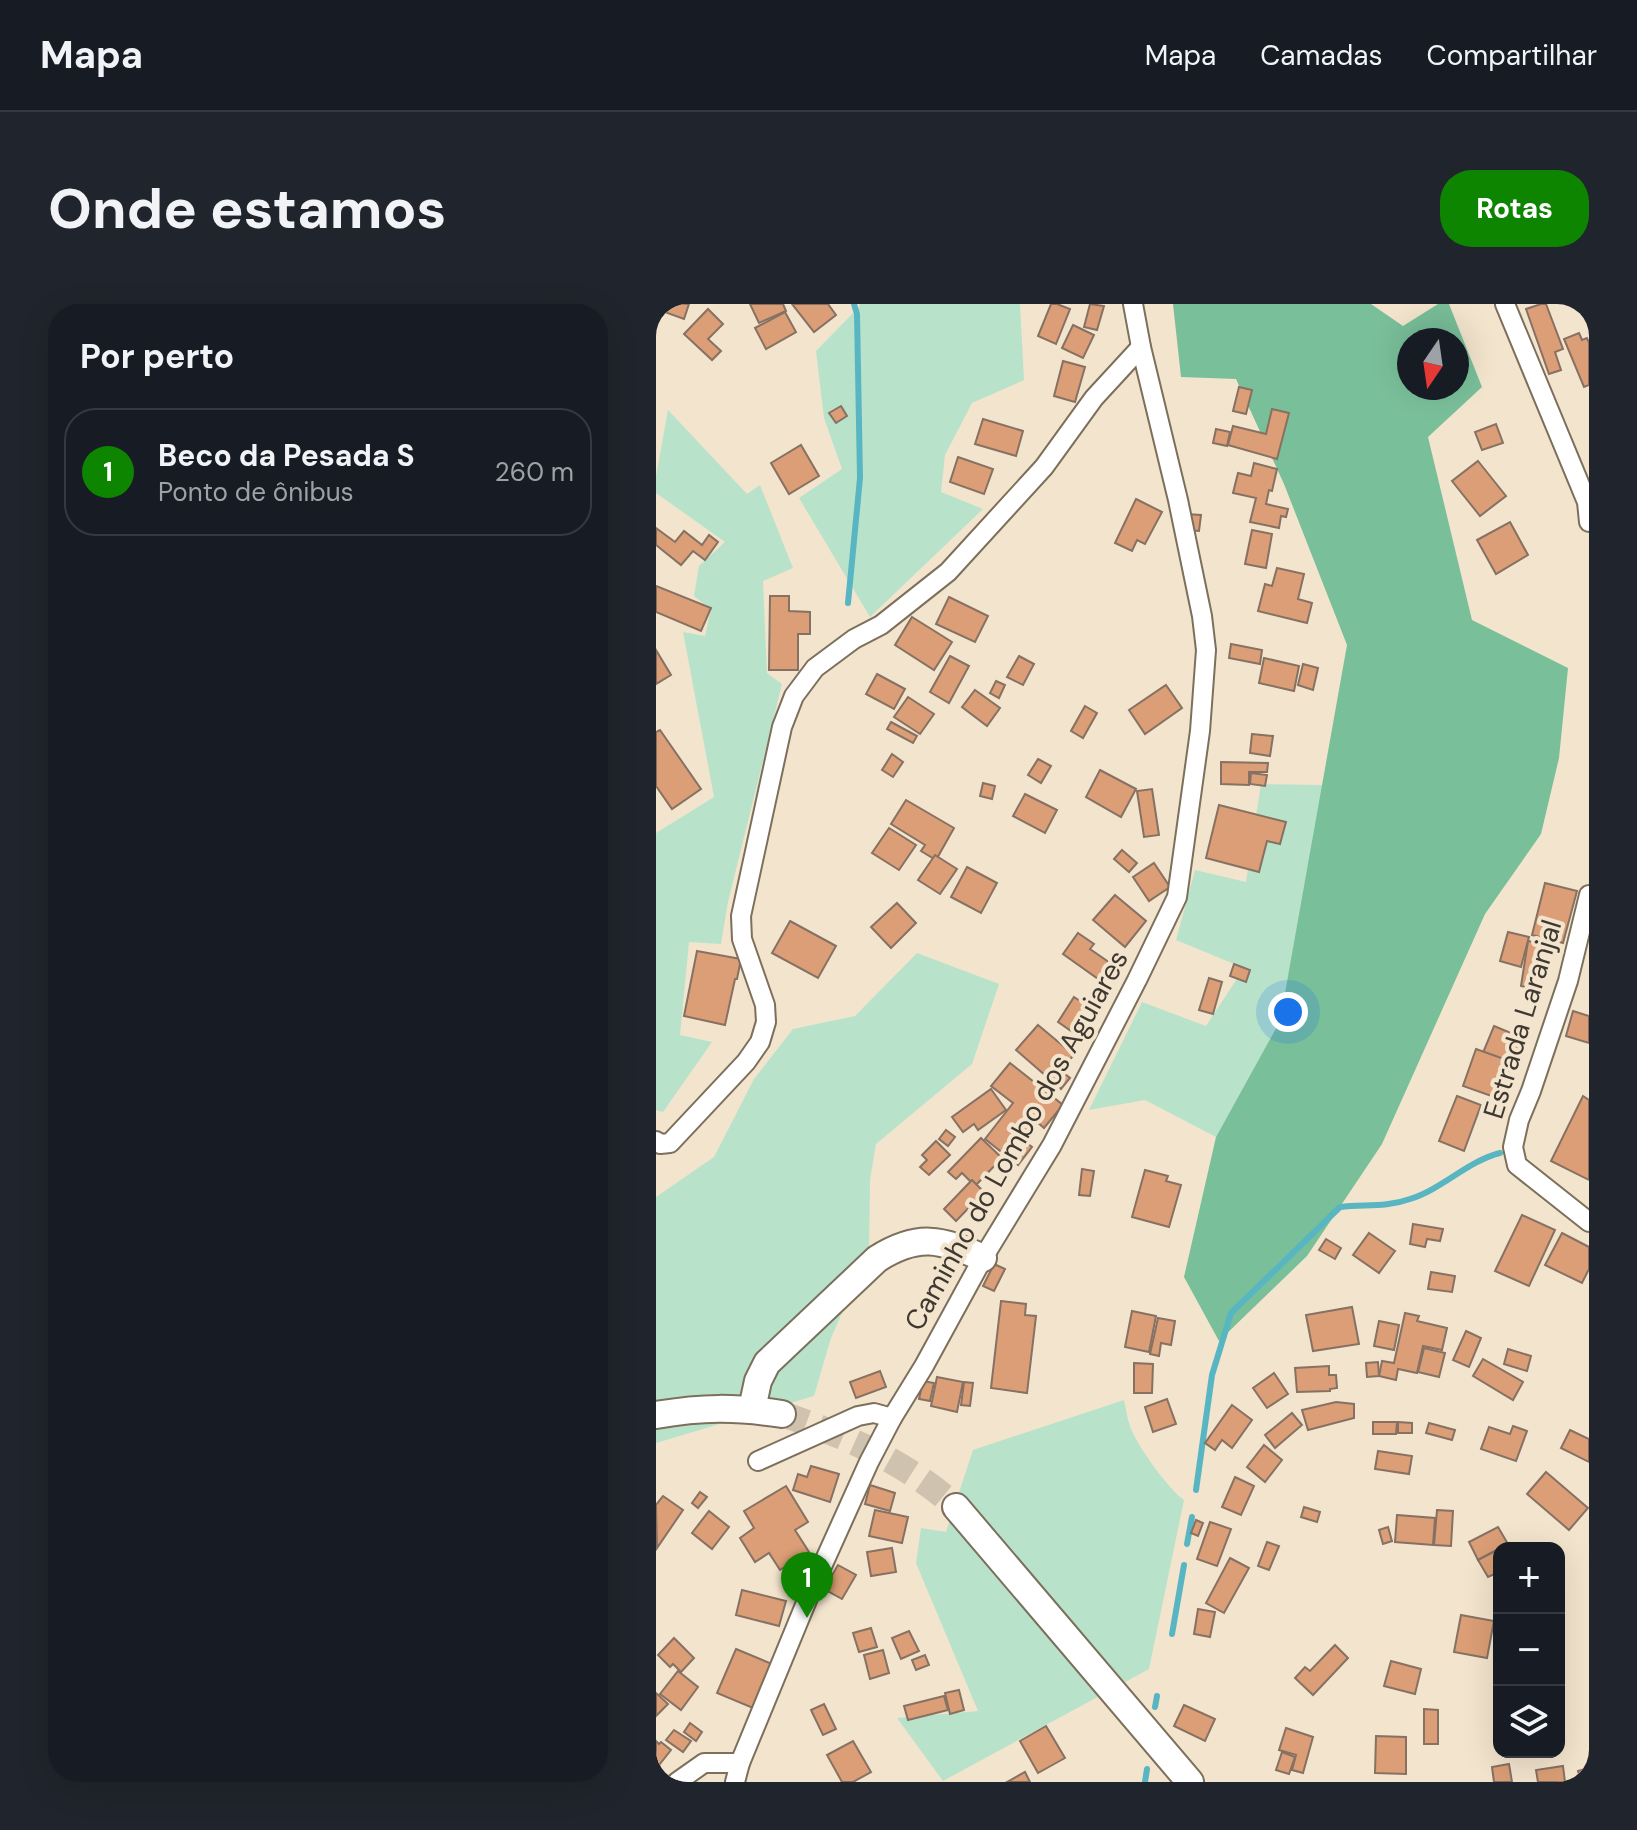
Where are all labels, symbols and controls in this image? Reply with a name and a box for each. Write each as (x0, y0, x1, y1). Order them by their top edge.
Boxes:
text: Mapa (40, 30, 143, 80)
text: Mapa (1145, 37, 1216, 74)
text: Camadas (1260, 37, 1383, 74)
text: Compartilhar (1427, 37, 1597, 74)
button: Rotas (1440, 170, 1589, 247)
text: Onde estamos (48, 172, 446, 245)
north arrow (1397, 328, 1469, 400)
text: Por perto (80, 334, 234, 379)
text: Beco da Pesada S (158, 436, 415, 475)
text: 1 (103, 455, 113, 489)
text: 260 m (495, 455, 574, 489)
text: Ponto de ônibus (158, 475, 354, 509)
street label: Estrada Laranjal (1475, 915, 1570, 1123)
street label: Caminho do Lombo dos Aguiares (896, 943, 1137, 1337)
your location (1268, 992, 1308, 1032)
map controls (1493, 1542, 1565, 1758)
button: + (1493, 1542, 1565, 1614)
pin: 1 (781, 1552, 833, 1618)
button: − (1493, 1614, 1565, 1686)
button: layers (1493, 1686, 1565, 1758)

